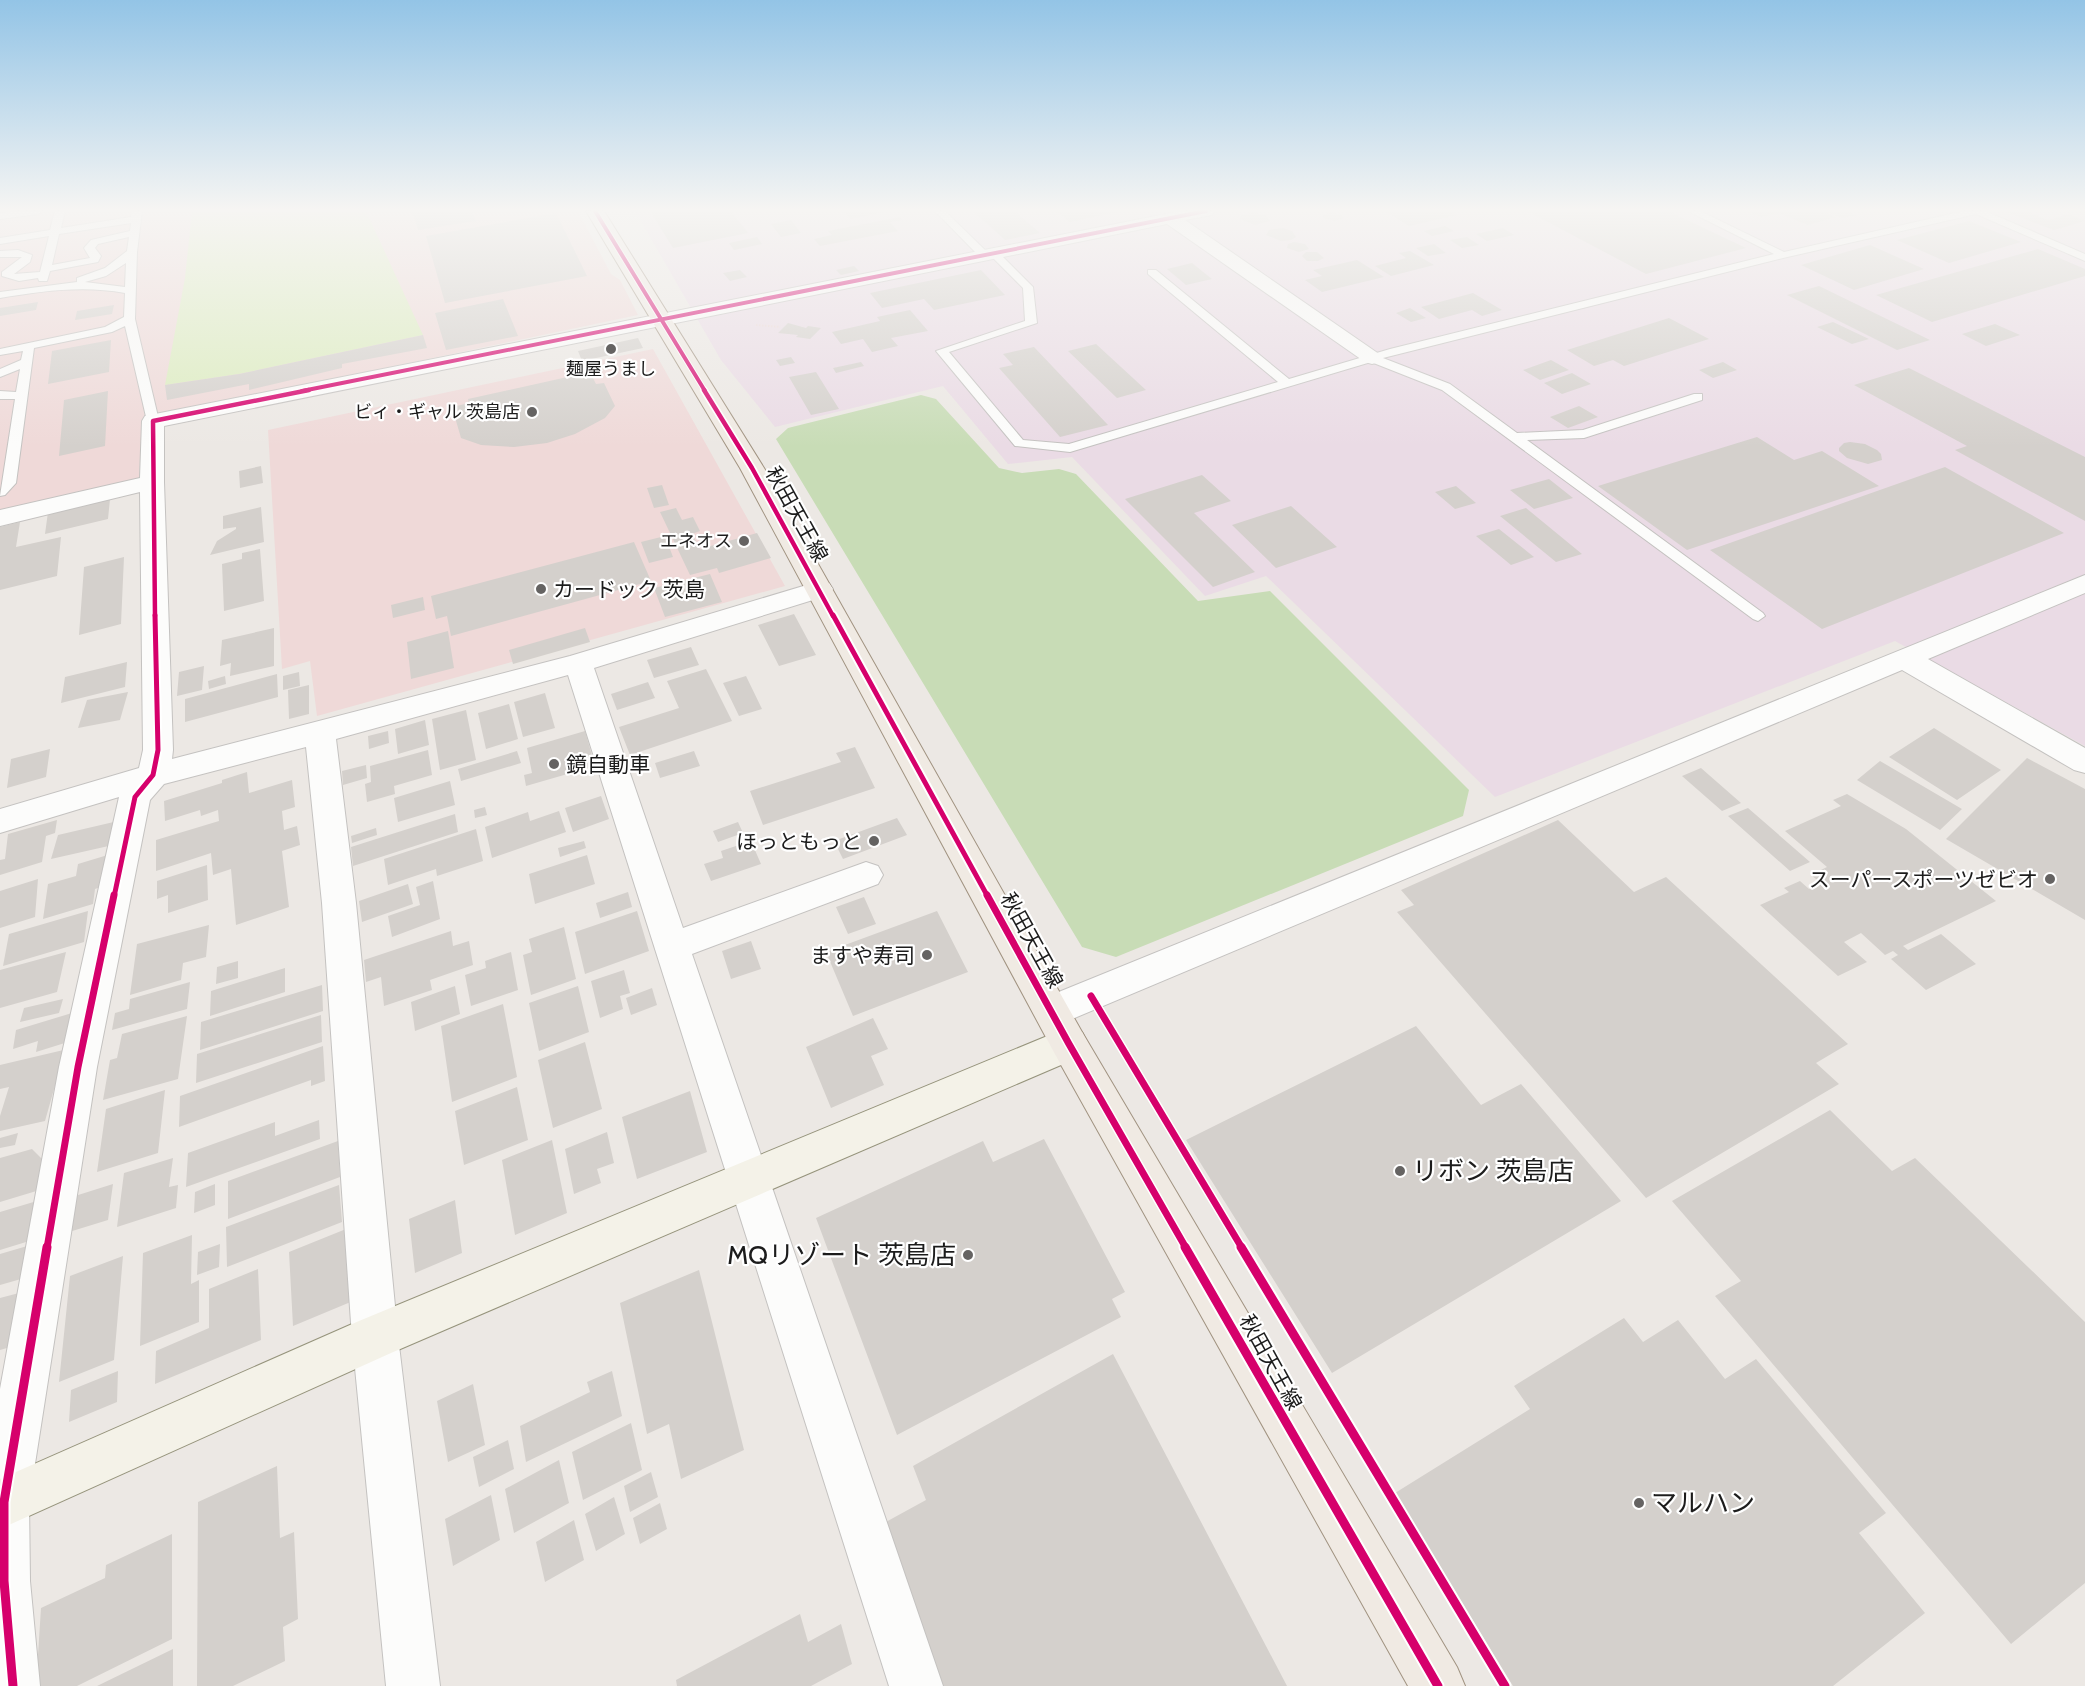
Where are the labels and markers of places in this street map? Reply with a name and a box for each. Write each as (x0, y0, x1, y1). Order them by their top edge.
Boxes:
marker: 麺屋うまし (604, 342, 618, 356)
place label: 麺屋うまし (566, 358, 656, 380)
place label: ビィ・ギャル 茨島店 (354, 401, 520, 423)
marker: ビィ・ギャル 茨島店 (525, 405, 539, 419)
place label: エネオス (660, 530, 732, 552)
marker: エネオス (737, 534, 751, 548)
place label: カードック 茨島 (553, 577, 705, 602)
marker: カードック 茨島 (534, 582, 548, 596)
place label: 鏡自動車 (566, 752, 650, 777)
marker: 鏡自動車 (547, 757, 561, 771)
place label: ほっともっと (736, 829, 862, 854)
marker: ほっともっと (867, 834, 881, 848)
place label: スーパースポーツゼビオ (1809, 867, 2038, 892)
marker: スーパースポーツゼビオ (2043, 872, 2057, 886)
place label: ますや寿司 (810, 943, 915, 968)
marker: ますや寿司 (920, 948, 934, 962)
place label: リボン 茨島店 (1412, 1155, 1574, 1187)
marker: リボン 茨島店 (1393, 1164, 1407, 1178)
place label: MQリゾート 茨島店 (727, 1239, 956, 1271)
marker: MQリゾート 茨島店 (961, 1248, 975, 1262)
place label: マルハン (1651, 1487, 1755, 1519)
marker: マルハン (1632, 1496, 1646, 1510)

